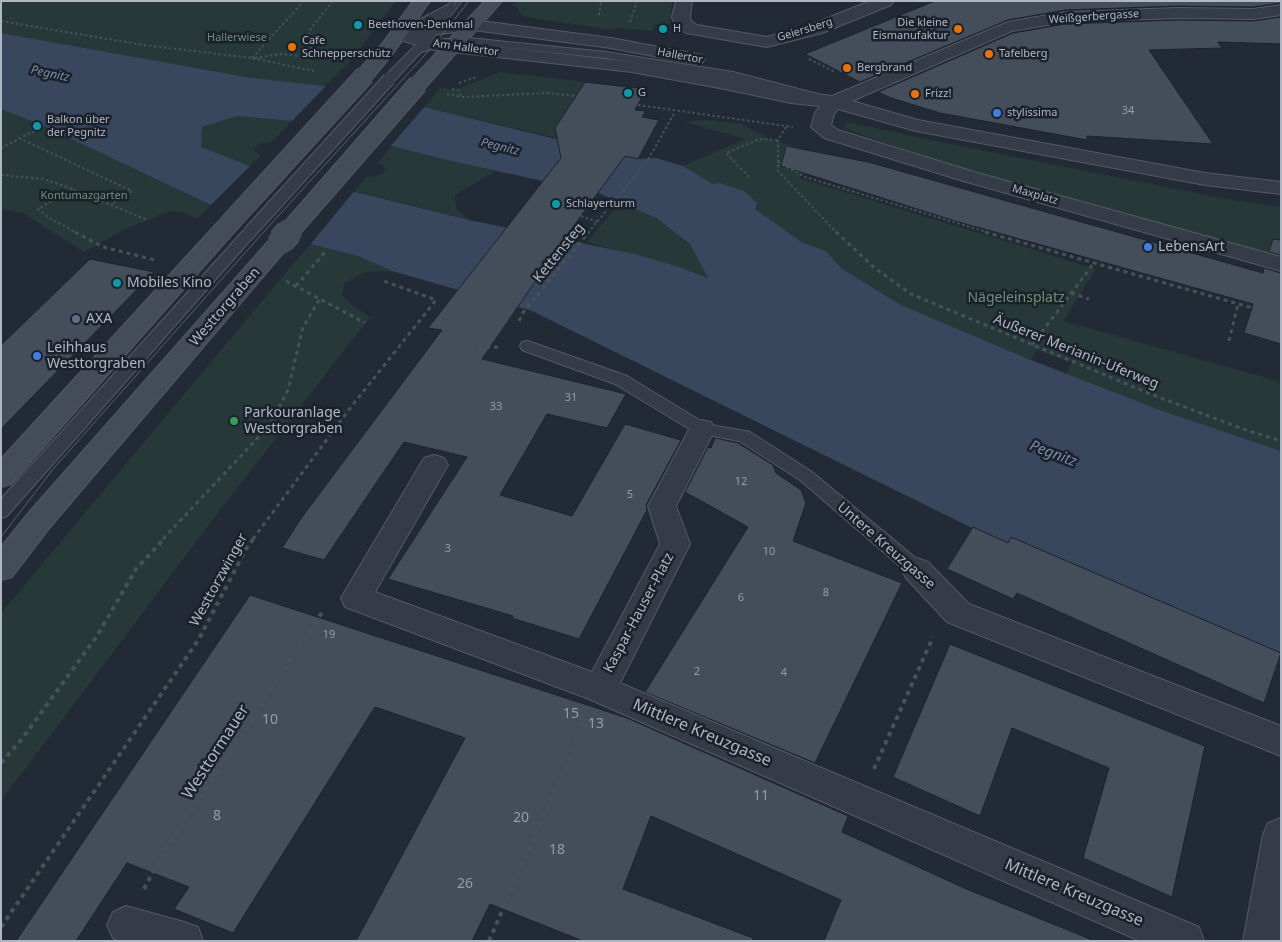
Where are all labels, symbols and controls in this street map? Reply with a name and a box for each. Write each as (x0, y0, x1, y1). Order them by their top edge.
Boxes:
street label: Weißgerbergasse (1048, 7, 1140, 27)
street label: Geiersberg (776, 15, 834, 45)
place label: Die kleine Eismanufaktur (873, 16, 948, 42)
place label: Beethoven-Denkmal (368, 18, 473, 32)
marker: Beethoven-Denkmal (352, 19, 364, 31)
place label: H (673, 22, 681, 36)
marker: H (657, 23, 669, 35)
marker: Die kleine Eismanufaktur (952, 23, 964, 35)
park label: Hallerwiese (207, 31, 267, 45)
place label: Cafe Schnepperschütz (302, 34, 391, 60)
street label: Am Hallertor (432, 37, 500, 59)
marker: Cafe Schnepperschütz (286, 41, 298, 53)
street label: Hallertor (656, 45, 704, 67)
place label: Tafelberg (999, 47, 1047, 61)
marker: Tafelberg (983, 48, 995, 60)
place label: Bergbrand (857, 61, 912, 75)
marker: Bergbrand (841, 62, 853, 74)
water label: Pegnitz (29, 63, 71, 85)
place label: G (638, 86, 646, 100)
marker: G (622, 87, 634, 99)
place label: Frizz! (925, 87, 951, 101)
marker: Frizz! (909, 88, 921, 100)
house number: 34 (1122, 104, 1134, 118)
place label: stylissima (1007, 106, 1057, 120)
marker: stylissima (991, 107, 1003, 119)
place label: Balkon über der Pegnitz (47, 113, 110, 139)
marker: Balkon über der Pegnitz (31, 120, 43, 132)
water label: Pegnitz (479, 135, 521, 159)
street label: Maxplatz (1011, 182, 1059, 208)
park label: Kontumazgarten (40, 189, 128, 203)
place label: Schlayerturm (566, 197, 635, 211)
marker: Schlayerturm (550, 198, 562, 210)
street label: Kettensteg (530, 220, 588, 286)
place label: LebensArt (1158, 239, 1225, 255)
marker: LebensArt (1142, 241, 1154, 253)
street label: Westtorgraben (186, 264, 264, 350)
place label: Mobiles Kino (127, 275, 212, 291)
marker: Mobiles Kino (111, 277, 123, 289)
park label: Nägeleinsplatz (967, 290, 1065, 306)
place label: AXA (86, 311, 112, 327)
street label: Äußerer Merianin-Uferweg (991, 311, 1161, 393)
marker: AXA (70, 313, 82, 325)
place label: Leihhaus Westtorgraben (47, 340, 146, 372)
marker: Leihhaus Westtorgraben (31, 350, 43, 362)
house number: 31 (565, 391, 577, 405)
house number: 33 (490, 400, 502, 414)
place label: Parkouranlage Westtorgraben (244, 405, 343, 438)
marker: Parkouranlage Westtorgraben (228, 415, 240, 427)
water label: Pegnitz (1027, 437, 1079, 471)
house number: 12 (735, 475, 747, 489)
house number: 5 (627, 488, 633, 502)
street label: Untere Kreuzgasse (834, 499, 938, 593)
street label: Westtorzwinger (186, 531, 252, 629)
house number: 3 (445, 542, 451, 556)
house number: 10 (763, 545, 775, 559)
street label: Kaspar-Hauser-Platz (600, 550, 678, 676)
house number: 8 (823, 586, 829, 600)
house number: 6 (738, 591, 744, 605)
house number: 19 (323, 628, 335, 642)
house number: 2 (694, 665, 700, 679)
house number: 4 (781, 666, 787, 680)
street label: Mittlere Kreuzgasse (630, 695, 774, 771)
street label: Westtormauer (178, 701, 254, 803)
house number: 15 (563, 706, 579, 722)
house number: 10 (262, 712, 278, 728)
house number: 13 (588, 716, 604, 732)
house number: 11 (753, 788, 769, 804)
house number: 8 (213, 808, 221, 824)
house number: 20 (513, 810, 529, 826)
house number: 18 (549, 842, 565, 858)
street label: Mittlere Kreuzgasse (1002, 855, 1146, 931)
house number: 26 (457, 876, 473, 892)

